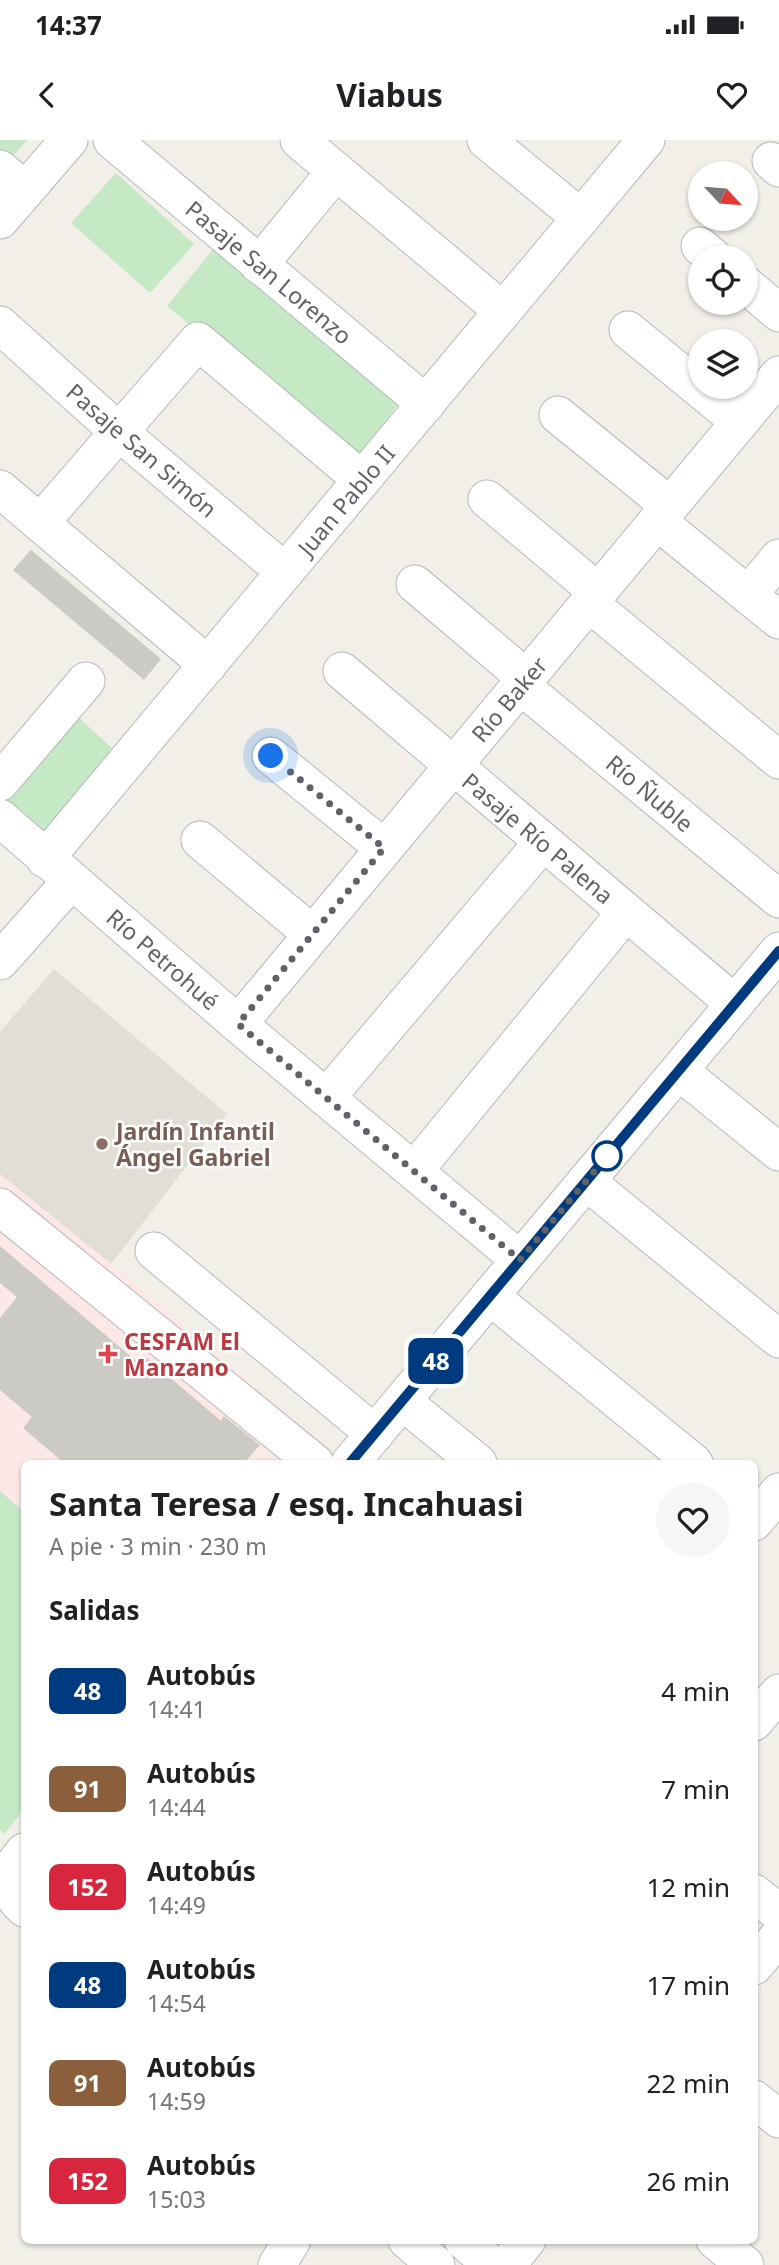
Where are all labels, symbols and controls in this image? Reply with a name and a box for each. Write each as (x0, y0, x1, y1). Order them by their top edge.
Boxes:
text: 14:37 (35, 7, 102, 43)
text: Viabus (336, 73, 443, 116)
icon: back (28, 76, 66, 114)
icon: heart (713, 76, 751, 114)
north arrow (688, 161, 758, 231)
map controls (688, 161, 758, 399)
street label: Pasaje San Lorenzo (179, 193, 359, 351)
button: locate (688, 245, 758, 315)
button: layers (688, 329, 758, 399)
street label: Pasaje San Simón (60, 376, 224, 524)
street label: Juan Pablo II (289, 438, 402, 564)
street label: Río Baker (464, 649, 555, 749)
your location (253, 738, 288, 773)
street label: Río Ñuble (600, 747, 700, 839)
street label: Pasaje Río Palena (455, 765, 621, 911)
street label: Río Petrohué (100, 901, 226, 1017)
place label: Jardín Infantil Ángel Gabriel (114, 1115, 275, 1173)
marker: Jardín Infantil Ángel Gabriel (94, 1136, 110, 1152)
unlabelled marker (592, 1141, 622, 1171)
place label: CESFAM El Manzano (124, 1325, 240, 1383)
line badge: 48 (404, 1338, 467, 1384)
marker: CESFAM El Manzano (98, 1344, 118, 1364)
text: 48 (422, 1344, 450, 1377)
text: Santa Teresa / esq. Incahuasi (49, 1481, 524, 1526)
button: heart (656, 1483, 730, 1557)
text: A pie · 3 min · 230 m (49, 1530, 267, 1562)
text: Salidas (49, 1592, 139, 1628)
text: Autobús (147, 1657, 256, 1693)
text: 4 min (661, 1673, 730, 1709)
text: 48 (74, 1674, 101, 1707)
text: 14:41 (147, 1693, 206, 1725)
text: Autobús (147, 1755, 256, 1791)
text: 7 min (661, 1771, 730, 1807)
text: 91 (74, 1772, 101, 1805)
text: 14:44 (147, 1791, 206, 1823)
text: Autobús (147, 1853, 256, 1889)
text: 12 min (646, 1869, 730, 1905)
text: 152 (67, 1870, 108, 1903)
text: 14:49 (147, 1889, 206, 1921)
text: Autobús (147, 1951, 256, 1987)
text: 17 min (646, 1967, 730, 2003)
text: 48 (74, 1968, 101, 2001)
text: 14:54 (147, 1987, 206, 2019)
text: Autobús (147, 2049, 256, 2085)
text: 22 min (646, 2065, 730, 2101)
text: 91 (74, 2066, 101, 2099)
text: 14:59 (147, 2085, 206, 2117)
text: Autobús (147, 2147, 256, 2183)
text: 26 min (646, 2163, 730, 2199)
text: 152 (67, 2164, 108, 2197)
text: 15:03 (147, 2183, 206, 2215)

